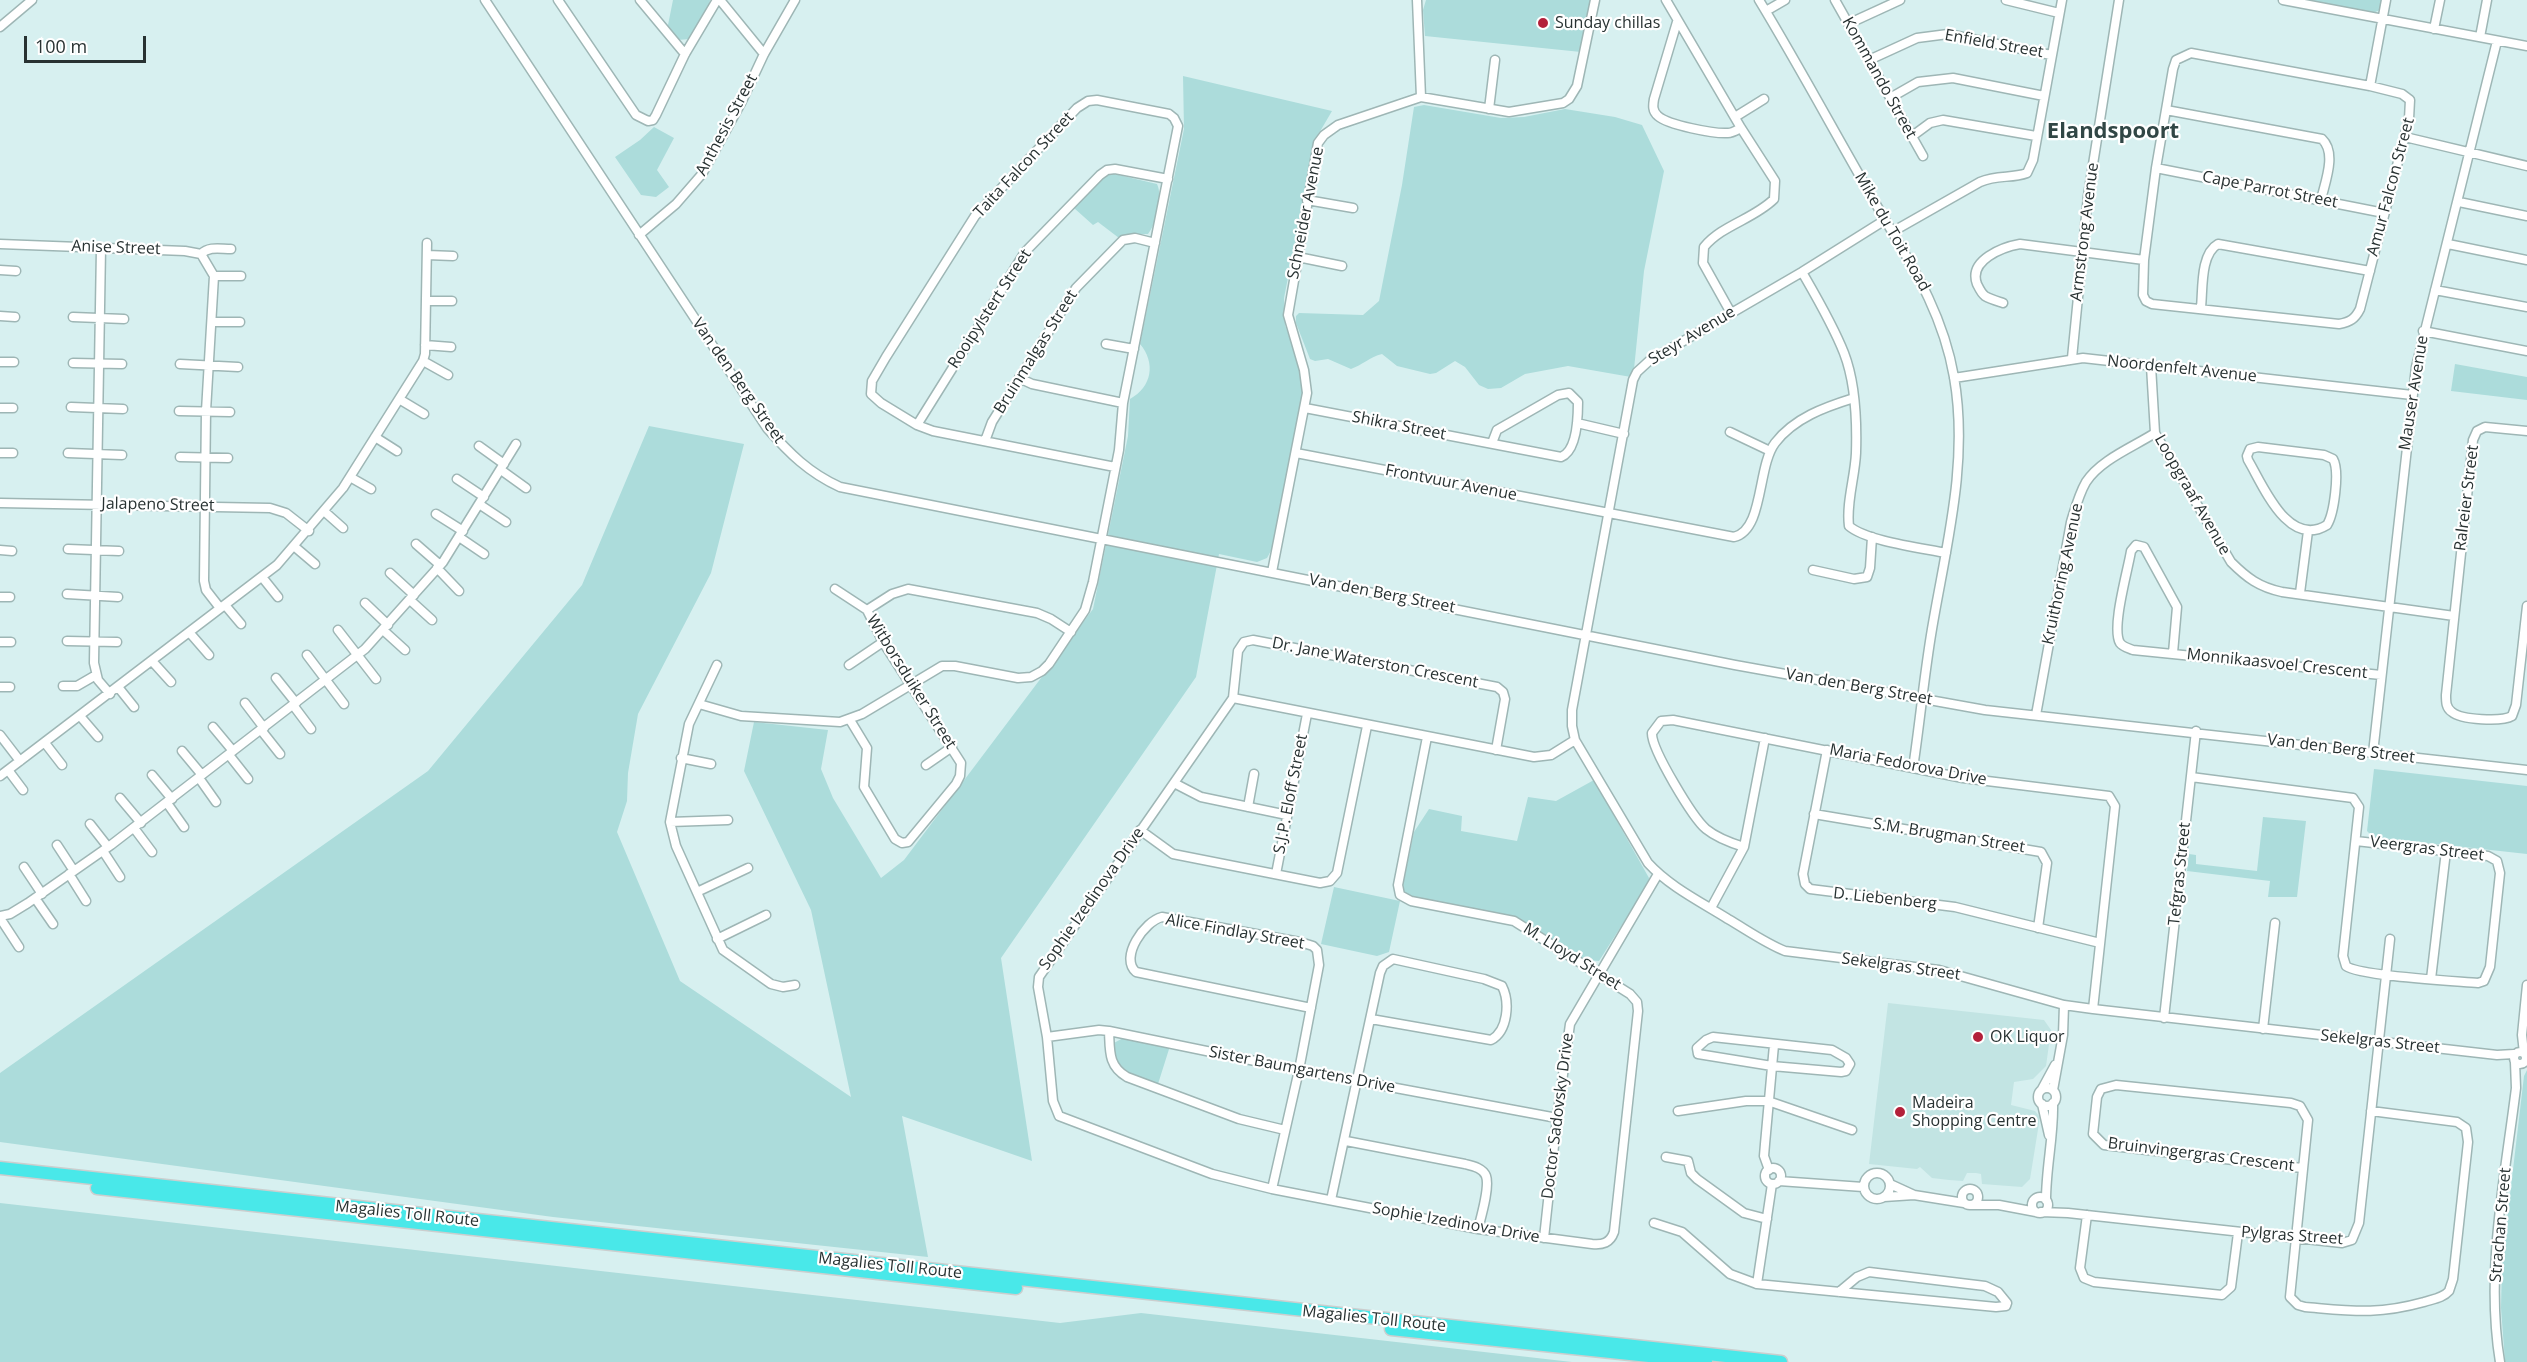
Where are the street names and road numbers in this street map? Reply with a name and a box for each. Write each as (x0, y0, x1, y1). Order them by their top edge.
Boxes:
street label: Kommando Street (1838, 14, 1920, 142)
street label: Enfield Street (1943, 26, 2045, 62)
street label: Anthesis Street (692, 71, 762, 179)
street label: Taita Falcon Street (970, 108, 1078, 222)
street label: Amur Falcon Street (2363, 116, 2419, 258)
street label: Schneider Avenue (1284, 145, 1328, 281)
street label: Armstrong Avenue (2067, 162, 2103, 302)
street label: Cape Parrot Street (2201, 167, 2339, 213)
street label: Mike du Toit Road (1850, 169, 1934, 295)
street label: Anise Street (71, 237, 161, 259)
street label: Rooipylstert Street (944, 246, 1036, 372)
street label: Bruinmalgas Street (990, 287, 1082, 417)
street label: Steyr Avenue (1645, 303, 1739, 369)
street label: Van den Berg Street (688, 315, 788, 447)
street label: Mauser Avenue (2395, 334, 2433, 452)
street label: Noordenfelt Avenue (2106, 352, 2258, 386)
street label: Shikra Street (1350, 407, 1448, 445)
street label: Loopgraaf Avenue (2150, 431, 2234, 559)
street label: Ralreier Street (2451, 444, 2483, 552)
street label: Frontvuur Avenue (1383, 461, 1519, 505)
street label: Jalapeno Street (101, 494, 215, 516)
street label: Kruithoring Avenue (2039, 501, 2087, 647)
street label: Van den Berg Street (1307, 570, 1457, 618)
street label: Witborsduiker Street (862, 611, 960, 753)
street label: Dr. Jane Waterston Crescent (1270, 634, 1480, 692)
street label: Monnikaasvoel Crescent (2186, 645, 2368, 683)
street label: Van den Berg Street (1784, 665, 1934, 709)
street label: Van den Berg Street (2266, 730, 2416, 768)
street label: S.J.P. Eloff Street (1270, 732, 1312, 856)
street label: Maria Fedorova Drive (1828, 740, 1988, 790)
street label: S.M. Brugman Street (1872, 815, 2026, 857)
street label: Tefgras Street (2165, 821, 2195, 927)
street label: Sophie Izedinova Drive (1035, 824, 1149, 974)
street label: Veergras Street (2369, 832, 2485, 866)
street label: D. Liebenberg (1832, 884, 1938, 914)
street label: Alice Findlay Street (1164, 910, 1306, 954)
street label: M. Lloyd Street (1520, 919, 1624, 995)
street label: Sekelgras Street (1840, 949, 1962, 985)
street label: Sekelgras Street (2319, 1026, 2441, 1058)
street label: Doctor Sadovsky Drive (1538, 1032, 1578, 1200)
street label: Sister Baumgartens Drive (1207, 1043, 1397, 1097)
street label: Bruinvingergras Crescent (2107, 1134, 2295, 1176)
street label: Strachan Street (2486, 1167, 2516, 1283)
street label: Magalies Toll Route (334, 1197, 480, 1231)
street label: Sophie Izedinova Drive (1371, 1199, 1541, 1247)
street label: Pylgras Street (2240, 1223, 2344, 1249)
street label: Magalies Toll Route (817, 1249, 963, 1283)
street label: Magalies Toll Route (1301, 1302, 1447, 1336)

